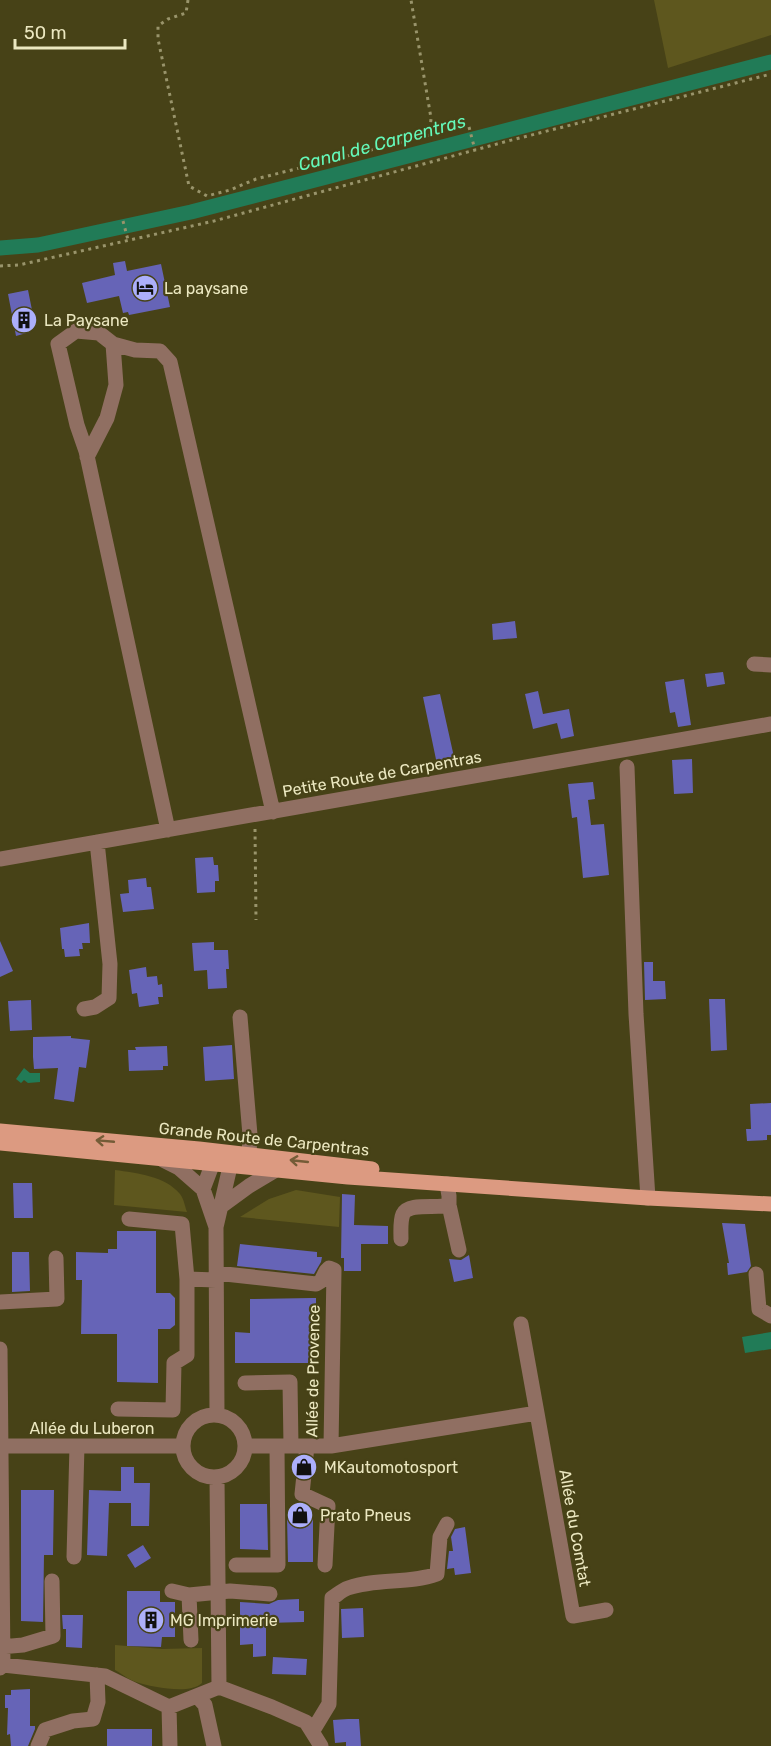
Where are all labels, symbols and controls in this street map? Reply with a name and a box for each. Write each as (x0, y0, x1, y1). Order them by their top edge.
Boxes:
scale bar (15, 12, 124, 50)
text: 50 m (24, 22, 67, 44)
water label: Canal de Carpentras (296, 110, 468, 176)
hotel icon: La paysane (130, 273, 160, 303)
place label: La paysane (164, 279, 248, 298)
building icon: La Paysane (9, 305, 39, 335)
place label: La Paysane (44, 311, 129, 330)
street label: Petite Route de Carpentras (281, 747, 483, 801)
street label: Grande Route de Carpentras (158, 1119, 370, 1159)
one-way arrow (96, 1135, 116, 1146)
one-way arrow (290, 1155, 310, 1166)
street label: Allée de Provence (302, 1304, 324, 1438)
street label: Allée du Luberon (29, 1419, 155, 1438)
shop icon: MKautomotosport (289, 1452, 319, 1482)
place label: MKautomotosport (324, 1458, 458, 1477)
street label: Allée du Comtat (555, 1468, 595, 1588)
shop icon: Prato Pneus (285, 1500, 315, 1530)
place label: Prato Pneus (320, 1506, 411, 1525)
building icon: MG Imprimerie (136, 1605, 166, 1635)
place label: MG Imprimerie (170, 1611, 278, 1630)

